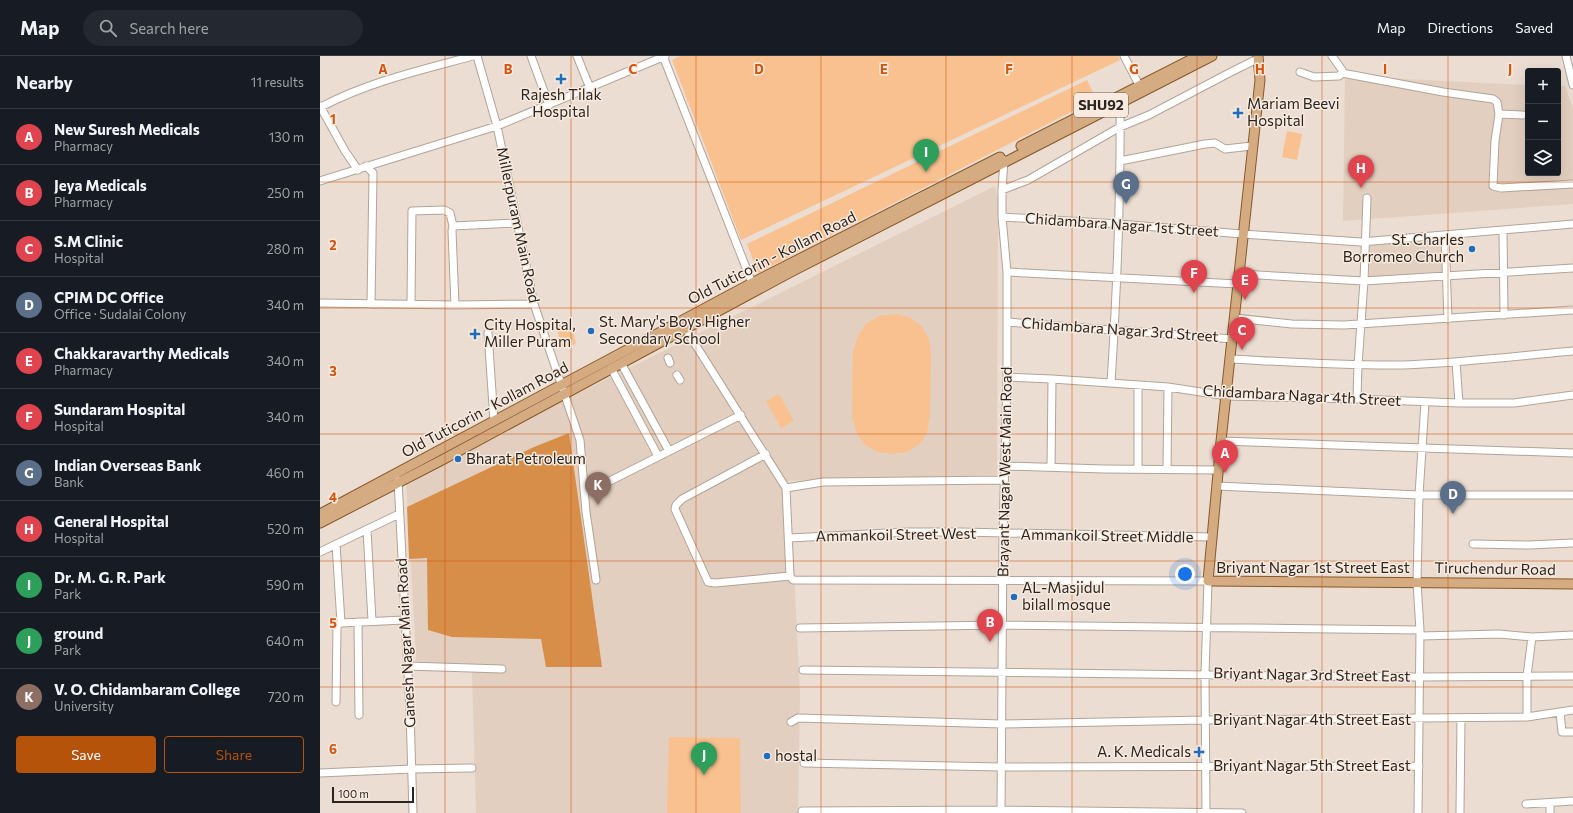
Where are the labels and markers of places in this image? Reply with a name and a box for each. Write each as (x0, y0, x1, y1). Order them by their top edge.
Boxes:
marker: Rajesh Tilak Hospital (555, 73, 567, 85)
place label: Rajesh Tilak Hospital (520, 85, 602, 120)
place label: Mariam Beevi Hospital (1247, 94, 1340, 129)
marker: Mariam Beevi Hospital (1232, 107, 1244, 119)
pin: I (913, 139, 939, 172)
pin: H (1348, 155, 1374, 188)
pin: G (1113, 171, 1139, 204)
place label: St. Charles Borromeo Church (1343, 230, 1464, 265)
marker: St. Charles Borromeo Church (1467, 244, 1477, 254)
pin: F (1181, 260, 1207, 293)
pin: E (1232, 267, 1258, 300)
place label: St. Mary's Boys Higher Secondary School (599, 312, 750, 347)
place label: City Hospital, Miller Puram (484, 315, 576, 350)
pin: C (1229, 317, 1255, 350)
marker: St. Mary's Boys Higher Secondary School (586, 326, 596, 336)
marker: City Hospital, Miller Puram (469, 328, 481, 340)
pin: A (1212, 440, 1238, 473)
place label: Bharat Petroleum (466, 449, 586, 467)
marker: Bharat Petroleum (453, 454, 463, 464)
pin: K (585, 472, 611, 505)
pin: D (1440, 481, 1466, 514)
place label: AL-Masjidul bilall mosque (1022, 578, 1111, 613)
marker: AL-Masjidul bilall mosque (1009, 592, 1019, 602)
pin: B (977, 609, 1003, 642)
pin: J (691, 742, 717, 775)
place label: A. K. Medicals (1097, 742, 1191, 760)
place label: hostal (775, 746, 817, 764)
marker: A. K. Medicals (1194, 747, 1204, 757)
marker: hostal (762, 751, 772, 761)

